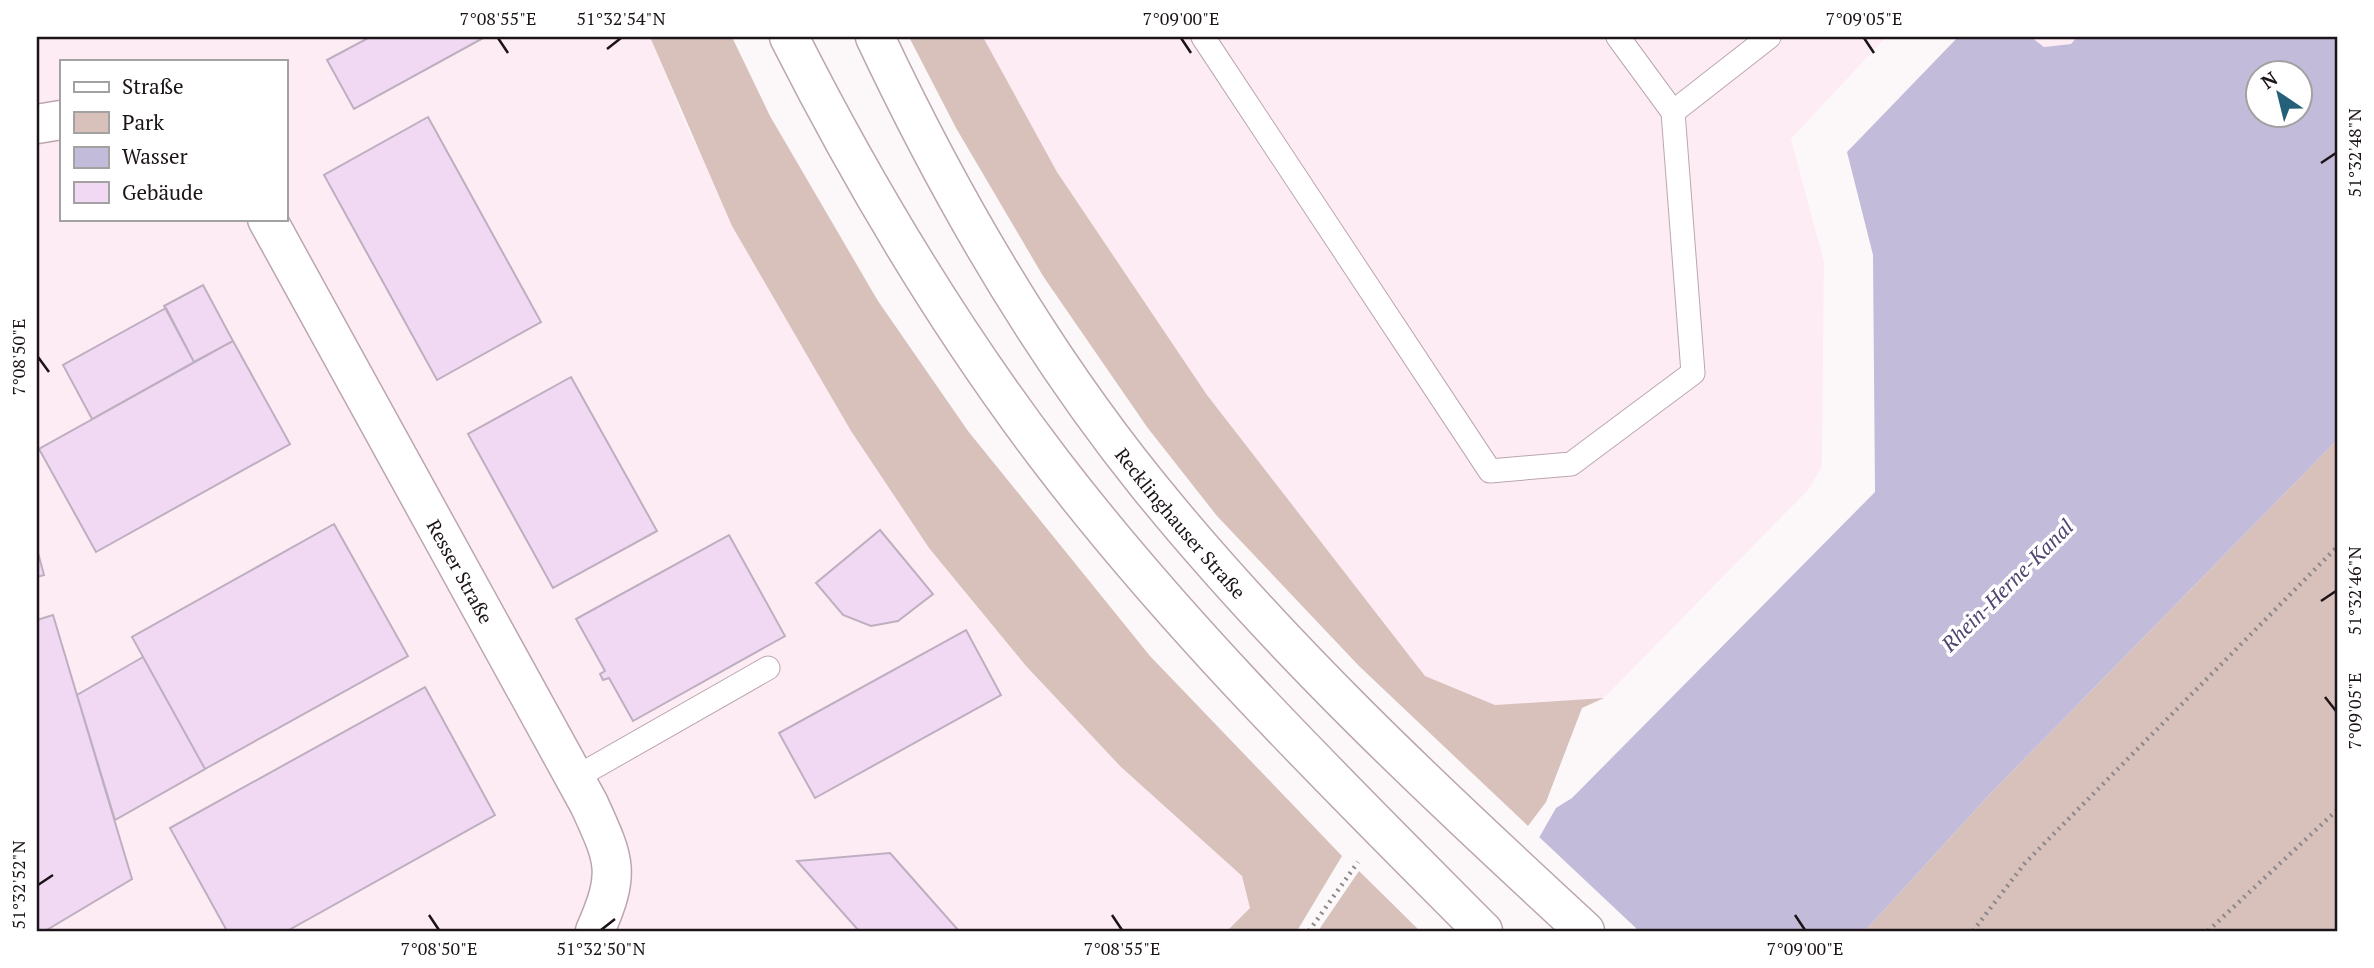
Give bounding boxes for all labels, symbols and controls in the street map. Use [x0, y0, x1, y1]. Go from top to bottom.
text: 7°08'55"E [460, 6, 536, 30]
text: 51°32'54"N [576, 6, 666, 30]
text: 7°09'00"E [1143, 6, 1219, 30]
text: 7°09'05"E [1826, 6, 1902, 30]
legend [60, 60, 287, 220]
north arrow [2244, 60, 2314, 130]
text: N [2256, 65, 2283, 94]
text: Straße [122, 72, 184, 100]
text: Park [122, 108, 164, 136]
text: 51°32'48"N [2342, 108, 2366, 198]
text: Wasser [122, 142, 188, 170]
text: Gebäude [122, 178, 203, 206]
text: 7°08'50"E [6, 319, 30, 395]
street label: Recklinghauser Straße [1110, 442, 1252, 603]
water label: Rhein-Herne-Kanal [1934, 513, 2079, 658]
street label: Resser Straße [422, 515, 500, 628]
text: 51°32'46"N [2342, 546, 2366, 636]
text: 7°09'05"E [2342, 673, 2366, 749]
text: 51°32'52"N [6, 840, 30, 930]
text: 7°08'50"E [401, 936, 477, 960]
text: 51°32'50"N [556, 936, 646, 960]
text: 7°08'55"E [1084, 936, 1160, 960]
text: 7°09'00"E [1767, 936, 1843, 960]

